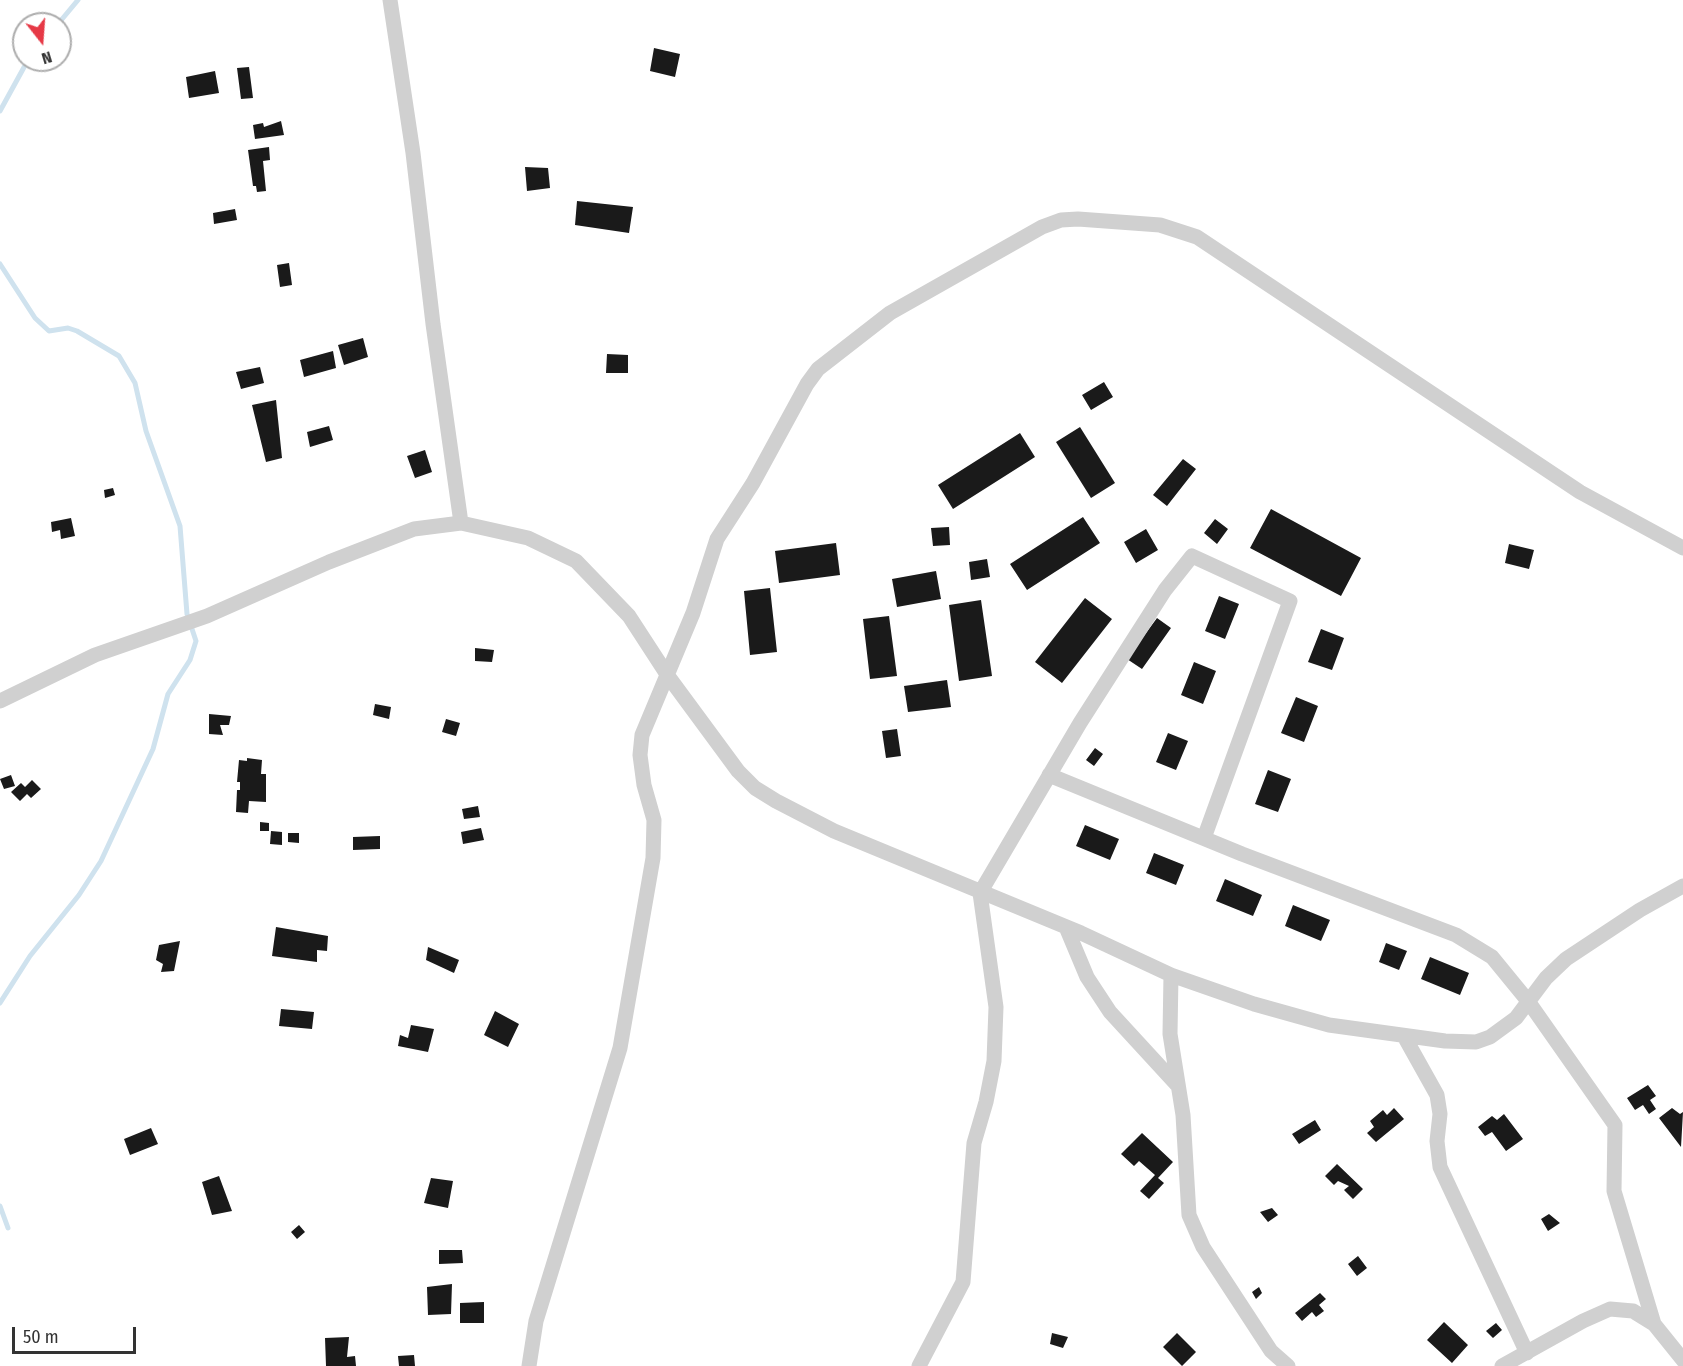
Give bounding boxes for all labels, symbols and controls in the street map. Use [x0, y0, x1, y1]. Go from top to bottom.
north arrow [12, 12, 72, 72]
text: N [39, 47, 54, 68]
scale bar [15, 1315, 140, 1353]
text: 50 m [23, 1326, 59, 1348]

